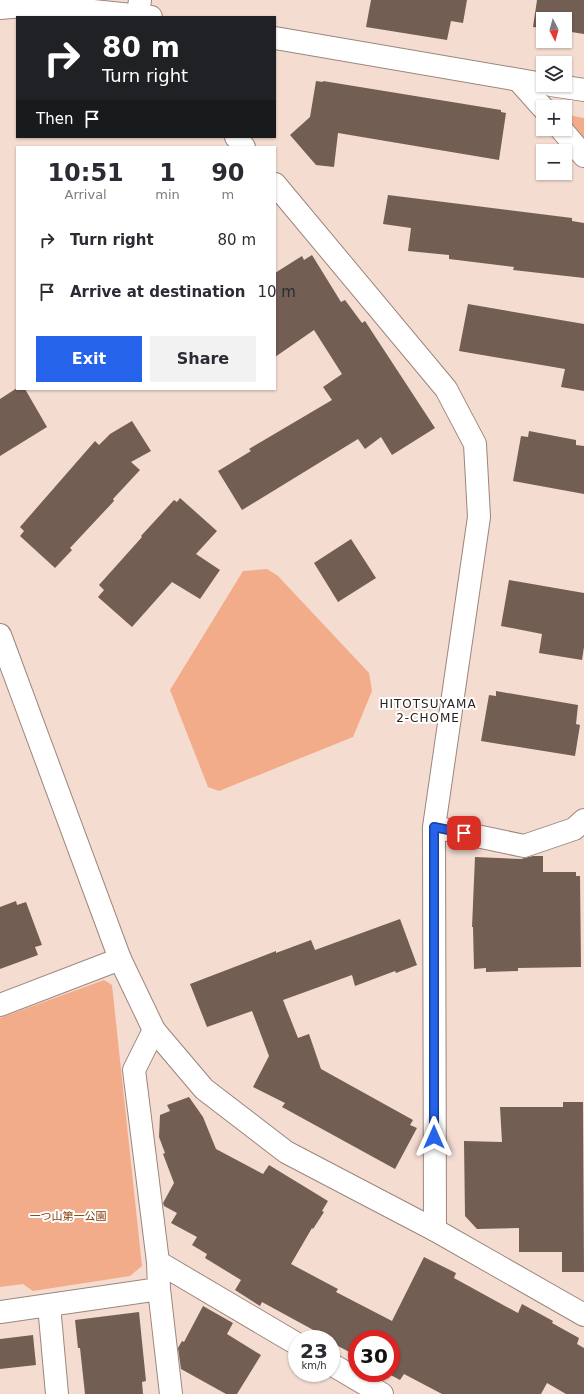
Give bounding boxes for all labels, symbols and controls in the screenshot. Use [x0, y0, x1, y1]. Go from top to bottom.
north arrow [536, 12, 572, 48]
map controls [536, 12, 572, 180]
text: 80 m [102, 31, 180, 64]
icon: right [36, 32, 88, 84]
button: layers [536, 56, 572, 92]
text: Turn right [102, 65, 188, 86]
button: + [536, 100, 572, 136]
icon: arrive [81, 108, 103, 130]
text: Then [36, 110, 73, 128]
button: − [536, 144, 572, 180]
text: 10:51 [47, 159, 124, 187]
text: 1 [159, 159, 176, 187]
text: 90 [211, 159, 245, 187]
text: Arrival [64, 187, 107, 202]
text: min [155, 187, 180, 202]
text: m [222, 187, 234, 202]
icon: right [36, 229, 58, 251]
text: Turn right [70, 231, 154, 249]
text: 80 m [218, 231, 256, 249]
icon: arrive [36, 281, 58, 303]
text: Arrive at destination [70, 283, 245, 301]
text: 10 m [257, 283, 296, 301]
button: Exit [36, 336, 142, 382]
button: Share [150, 336, 256, 382]
district label: HITOTSUYAMA 2-CHOME [379, 697, 477, 725]
pin [447, 816, 481, 850]
icon: arrive [453, 822, 475, 844]
position arrow [413, 1116, 455, 1158]
park label: 一つ山第一公園 [30, 1210, 107, 1223]
speed limit sign: 30 [348, 1330, 400, 1382]
text: 23 [300, 1339, 328, 1363]
text: km/h [301, 1360, 327, 1371]

